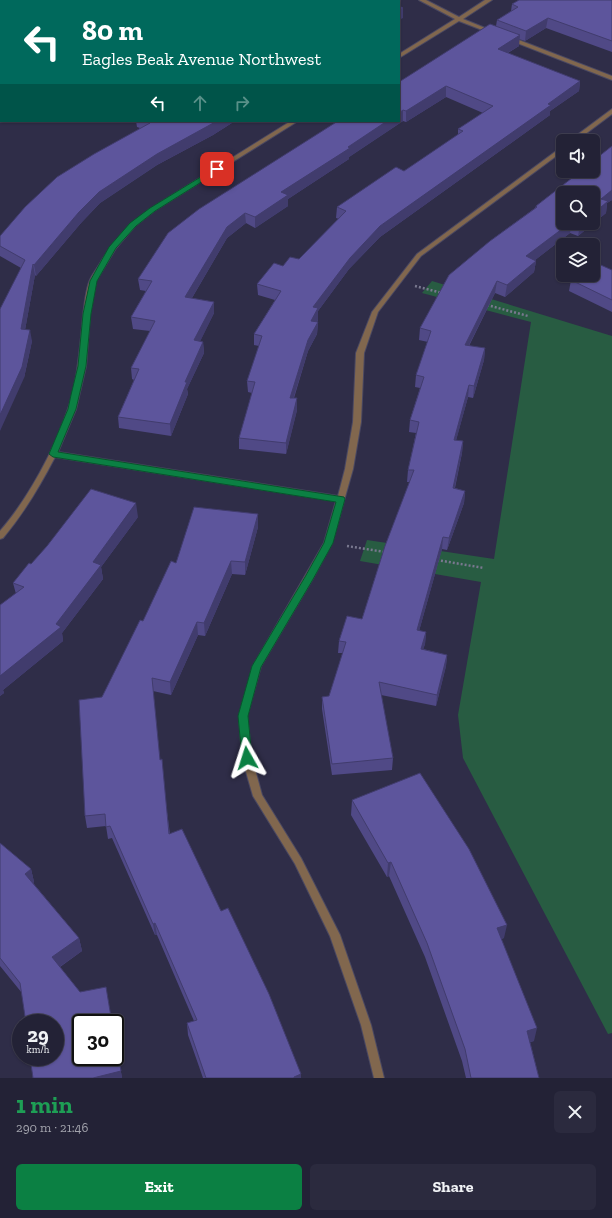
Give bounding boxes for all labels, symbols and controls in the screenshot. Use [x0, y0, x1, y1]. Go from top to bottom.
text: 80 m [82, 14, 143, 47]
icon: left [16, 16, 68, 68]
text: Eagles Beak Avenue Northwest [82, 48, 321, 70]
icon: left [147, 92, 169, 114]
icon: ahead [189, 92, 211, 114]
icon: right [231, 92, 253, 114]
map controls [556, 134, 600, 282]
button: sound [556, 134, 600, 178]
pin [200, 152, 234, 186]
icon: arrive [206, 158, 228, 180]
button: search [556, 186, 600, 230]
button: layers [556, 238, 600, 282]
position arrow [226, 737, 268, 779]
speed limit sign: 30 [72, 1014, 124, 1066]
text: 29 [27, 1023, 49, 1047]
text: km/h [27, 1044, 49, 1056]
text: 1 min [16, 1090, 73, 1119]
button: close [554, 1091, 596, 1133]
text: 290 m · 21:46 [16, 1120, 89, 1135]
button: Exit [16, 1164, 302, 1210]
button: Share [310, 1164, 596, 1210]

